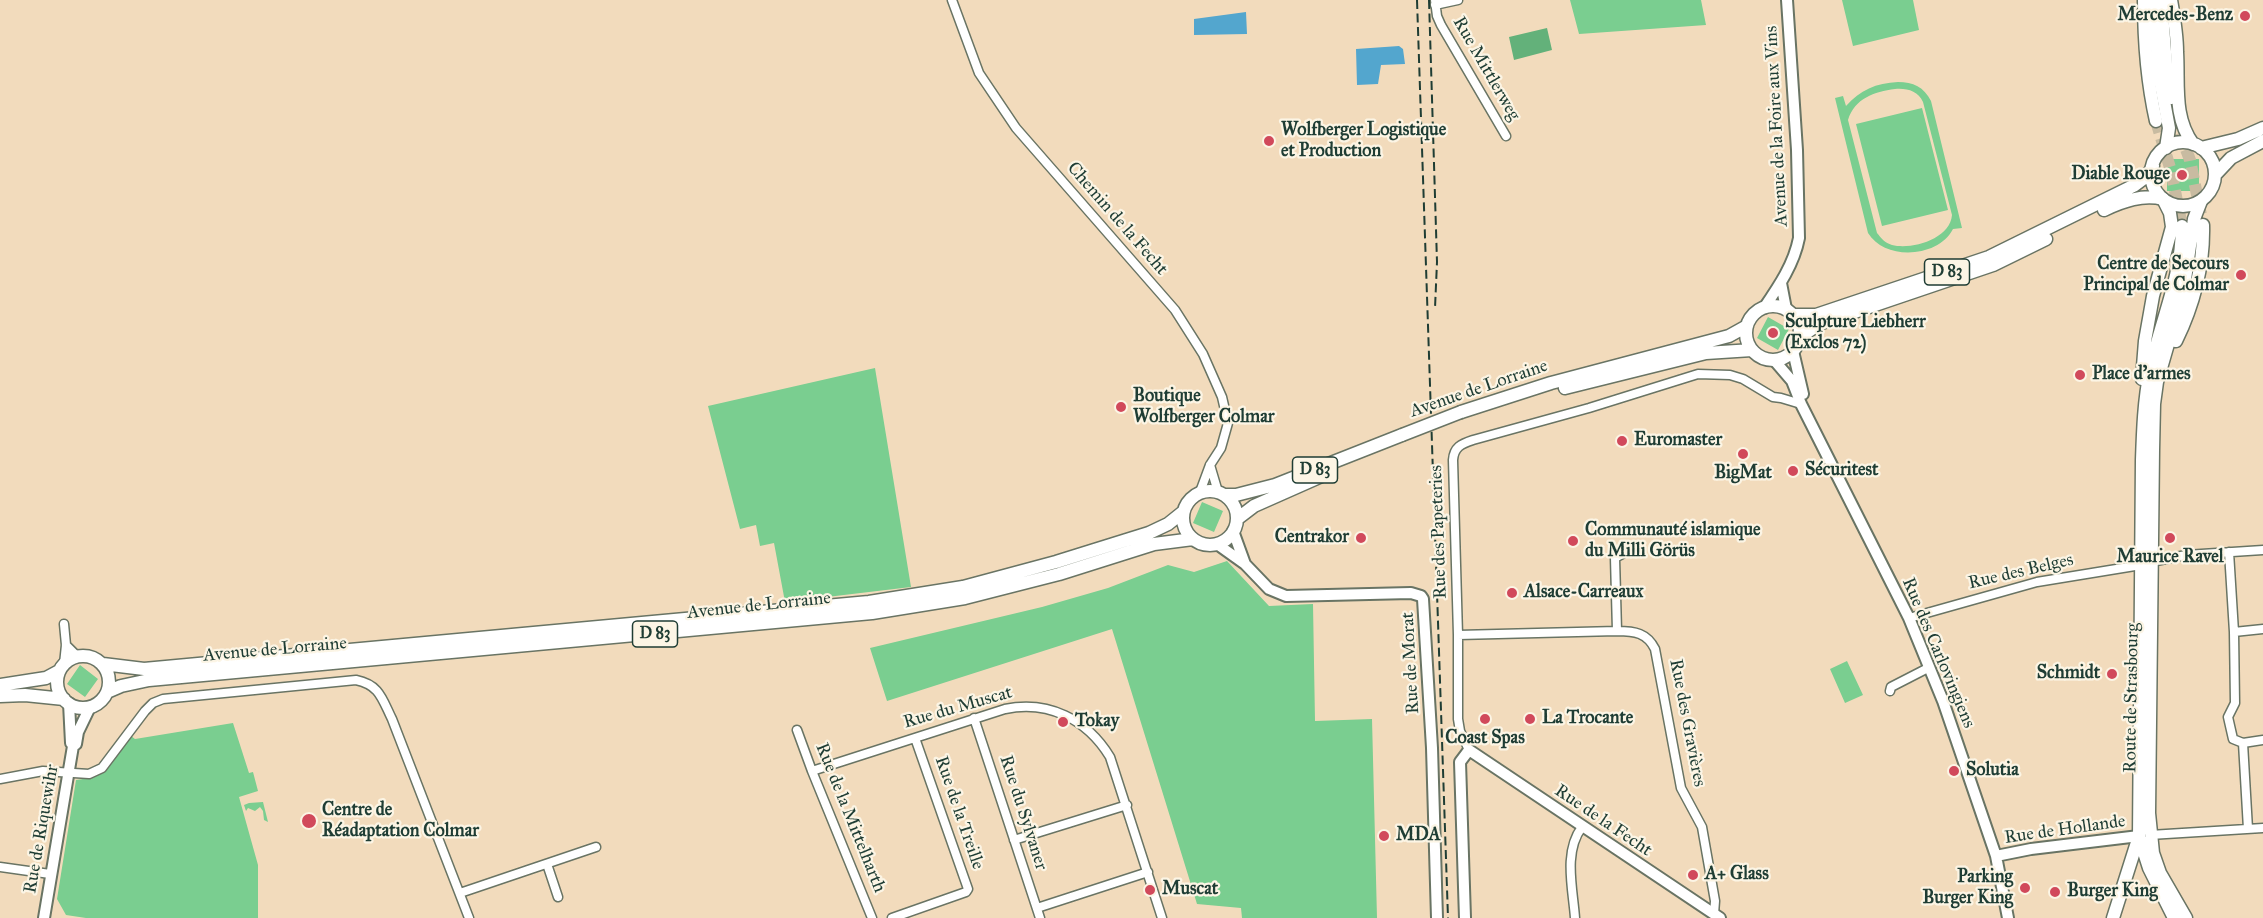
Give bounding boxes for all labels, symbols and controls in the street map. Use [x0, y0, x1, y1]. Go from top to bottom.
place label: Mercedes-Benz [2117, 5, 2233, 27]
marker: Mercedes-Benz [2238, 9, 2252, 23]
street label: Rue Mittlerweg [1448, 13, 1524, 125]
street label: Avenue de la Foire aux Vins [1761, 25, 1793, 227]
place label: Wolfberger Logistique et Production [1281, 120, 1446, 162]
marker: Wolfberger Logistique et Production [1262, 134, 1276, 148]
street label: Chemin de la Fecht [1062, 158, 1172, 280]
place label: Diable Rouge [2071, 164, 2170, 186]
marker: Diable Rouge [2175, 168, 2189, 182]
place label: Centre de Secours Principal de Colmar [2083, 254, 2229, 296]
road number: D 83 [1924, 259, 1970, 285]
marker: Centre de Secours Principal de Colmar [2234, 268, 2248, 282]
place label: Sculpture Liebherr (Exclos 72) [1785, 312, 1926, 354]
marker: Sculpture Liebherr (Exclos 72) [1766, 326, 1780, 340]
street label: Avenue de Lorraine [1407, 355, 1551, 423]
place label: Place d'armes [2092, 364, 2191, 386]
marker: Place d'armes [2073, 368, 2087, 382]
place label: Boutique Wolfberger Colmar [1133, 386, 1275, 428]
marker: Boutique Wolfberger Colmar [1114, 400, 1128, 414]
place label: Euromaster [1634, 430, 1722, 452]
marker: Euromaster [1615, 434, 1629, 448]
marker: BigMat [1736, 447, 1750, 461]
road number: D 83 [1292, 457, 1338, 483]
place label: Sécuritest [1805, 460, 1878, 482]
place label: BigMat [1714, 463, 1772, 485]
marker: Sécuritest [1786, 464, 1800, 478]
street label: Rue des Papeteries [1426, 465, 1452, 599]
place label: Communauté islamique du Milli Görüs [1585, 520, 1760, 562]
place label: Centrakor [1275, 527, 1349, 549]
marker: Centrakor [1354, 531, 1368, 545]
marker: Maurice Ravel [2163, 531, 2177, 545]
marker: Communauté islamique du Milli Görüs [1566, 534, 1580, 548]
place label: Maurice Ravel [2116, 547, 2224, 569]
street label: Rue des Belges [1966, 549, 2076, 595]
street label: Rue des Carlovingiens [1897, 575, 1979, 731]
place label: Alsace-Carreaux [1524, 582, 1644, 604]
marker: Alsace-Carreaux [1505, 586, 1519, 600]
street label: Avenue de Lorraine [686, 588, 832, 624]
street label: Rue de Morat [1398, 611, 1424, 715]
road number: D 83 [632, 621, 678, 647]
street label: Route de Strasbourg [2120, 623, 2144, 773]
street label: Avenue de Lorraine [202, 633, 348, 667]
street label: Rue des Gravières [1664, 657, 1710, 789]
place label: Schmidt [2037, 663, 2100, 685]
marker: Schmidt [2105, 667, 2119, 681]
street label: Rue du Muscat [901, 682, 1015, 734]
place label: La Trocante [1542, 708, 1633, 730]
place label: Tokay [1075, 711, 1119, 733]
marker: Coast Spas [1478, 712, 1492, 726]
marker: La Trocante [1523, 712, 1537, 726]
marker: Tokay [1056, 715, 1070, 729]
place label: Coast Spas [1445, 728, 1525, 750]
street label: Rue de la Mittelharth [810, 740, 890, 896]
street label: Rue du Sylvaner [994, 753, 1052, 873]
street label: Rue de la Treille [930, 754, 988, 872]
place label: Solutia [1966, 760, 2019, 782]
street label: Rue de Riquewihr [20, 763, 64, 895]
marker: Solutia [1947, 764, 1961, 778]
street label: Rue de la Fecht [1550, 780, 1656, 862]
place label: Centre de Réadaptation Colmar [322, 800, 479, 842]
street label: Rue de Hollande [2003, 811, 2127, 849]
marker: Centre de Réadaptation Colmar [300, 812, 318, 830]
place label: MDA [1396, 825, 1441, 847]
marker: MDA [1377, 829, 1391, 843]
place label: A+ Glass [1705, 864, 1769, 886]
place label: Parking Burger King [1922, 867, 2013, 910]
marker: A+ Glass [1686, 868, 1700, 882]
place label: Muscat [1162, 879, 1218, 901]
marker: Parking Burger King [2018, 881, 2032, 895]
place label: Burger King [2067, 881, 2158, 903]
marker: Muscat [1143, 883, 1157, 897]
marker: Burger King [2048, 885, 2062, 899]

